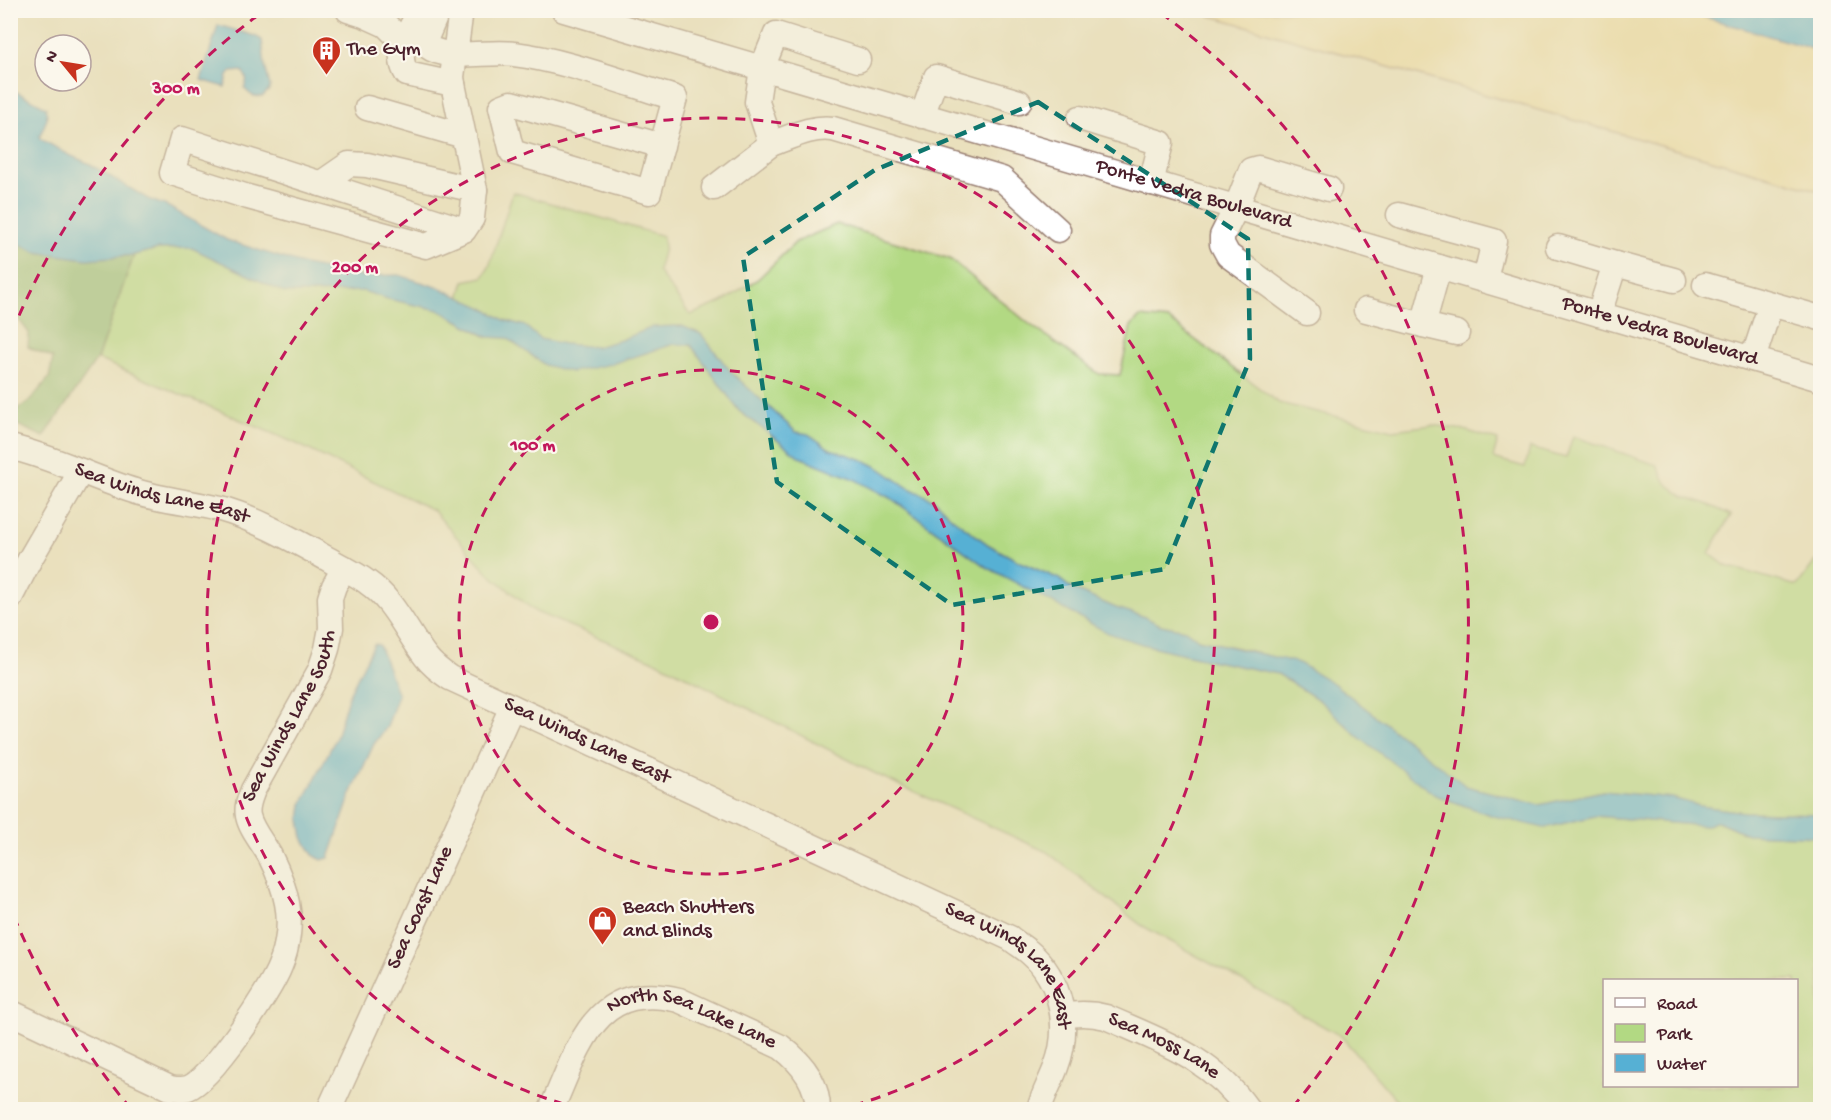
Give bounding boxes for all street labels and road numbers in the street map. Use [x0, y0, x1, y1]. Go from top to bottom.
street label: Ponte Vedra Boulevard [1091, 154, 1296, 236]
street label: Ponte Vedra Boulevard [1558, 291, 1762, 373]
street label: Sea Winds Lane East [70, 457, 255, 531]
street label: Sea Winds Lane South [237, 628, 343, 805]
street label: Sea Winds Lane East [499, 692, 676, 792]
street label: Sea Coast Lane [382, 841, 460, 973]
street label: Sea Winds Lane East [940, 897, 1076, 1031]
street label: North Sea Lake Lane [602, 983, 781, 1056]
street label: Sea Moss Lane [1104, 1007, 1226, 1086]

